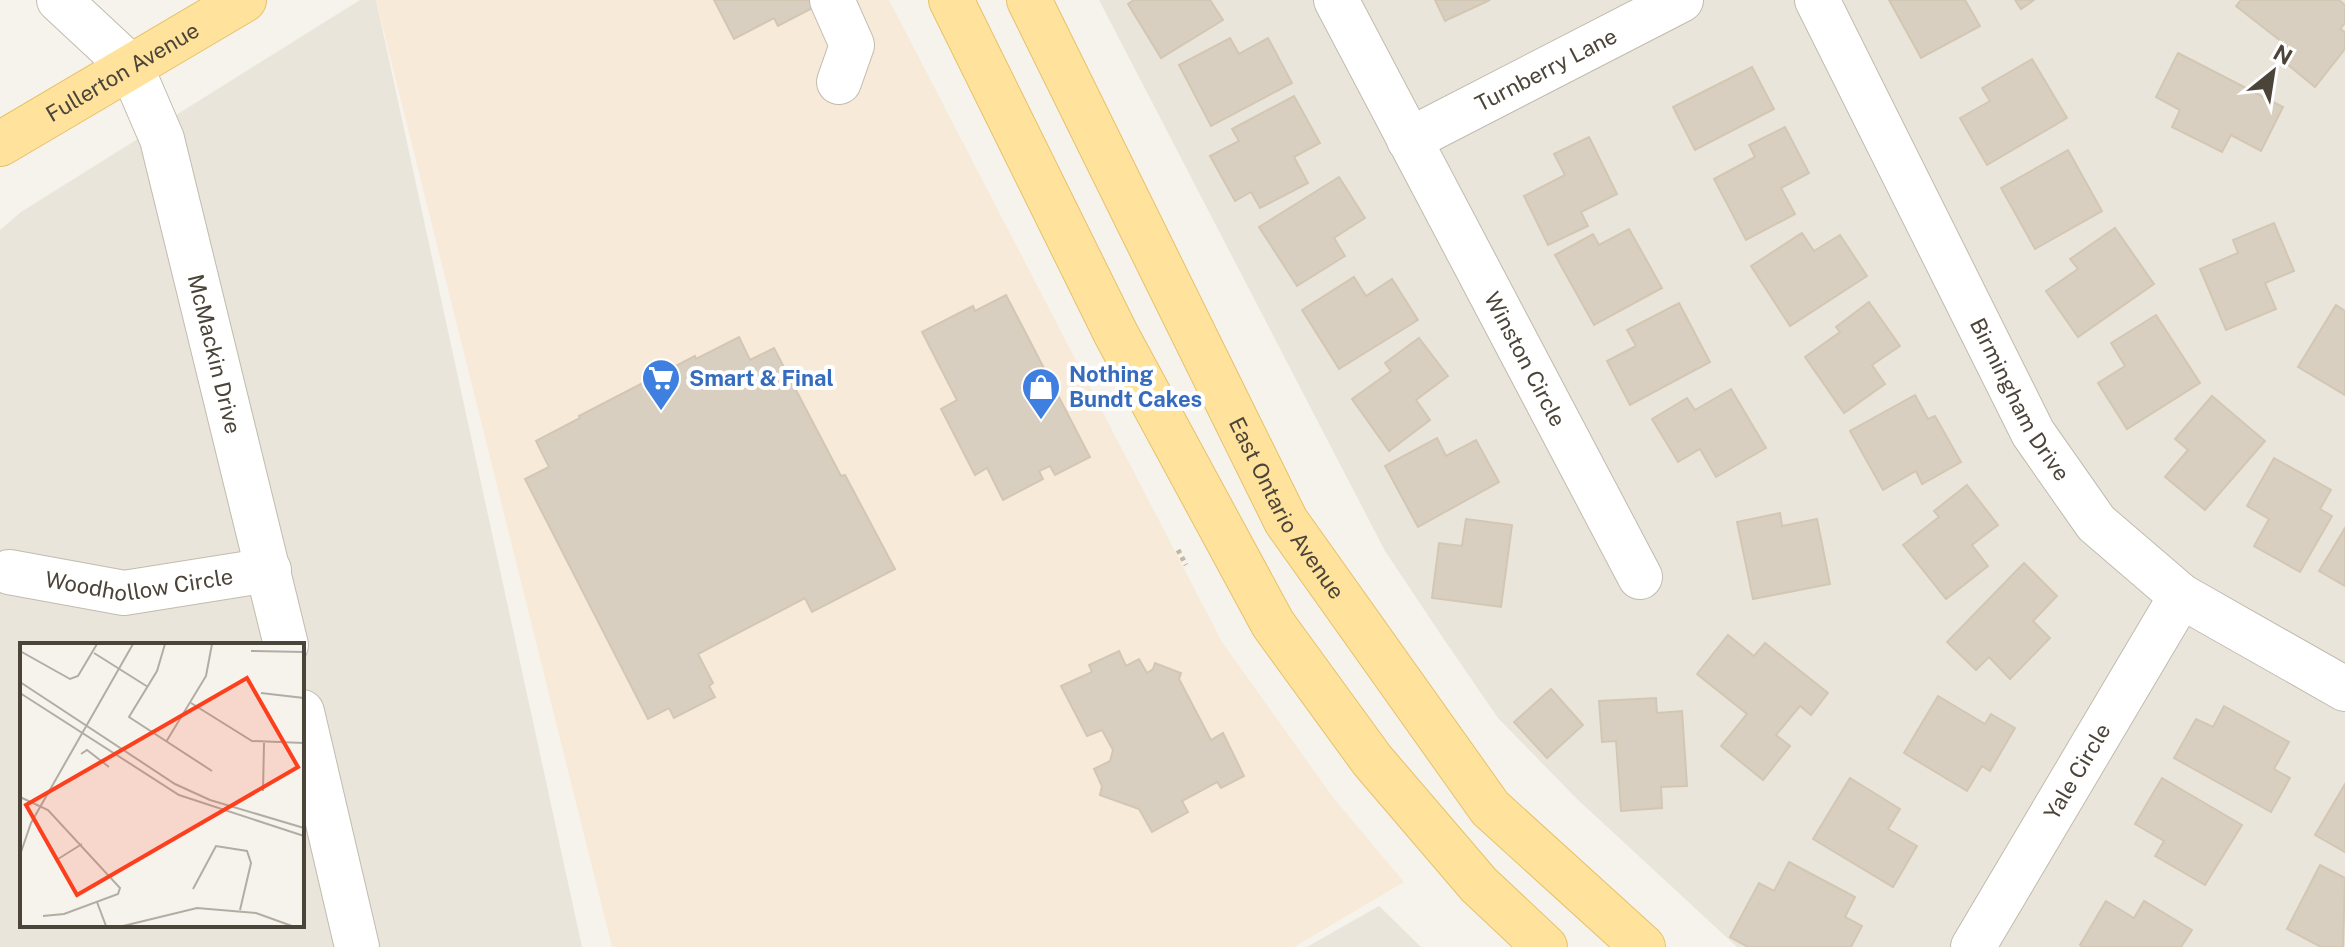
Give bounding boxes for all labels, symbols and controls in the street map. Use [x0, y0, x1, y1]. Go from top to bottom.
street label: Fullerton Avenue [41, 17, 204, 127]
street label: Turnberry Lane [1471, 22, 1621, 117]
north arrow [2233, 32, 2313, 112]
text: N [2269, 39, 2297, 70]
street label: McMackin Drive [183, 272, 247, 436]
street label: Winston Circle [1479, 287, 1571, 431]
street label: Birmingham Drive [1965, 314, 2075, 486]
supermarket icon: Smart & Final [640, 357, 682, 412]
place label: Nothing Bundt Cakes [1069, 361, 1202, 412]
place label: Smart & Final [689, 365, 834, 391]
shop icon: Nothing Bundt Cakes [1020, 366, 1062, 421]
street label: East Ontario Avenue [1224, 413, 1350, 604]
street label: Woodhollow Circle [43, 563, 235, 606]
inset map [20, 643, 304, 927]
street label: Yale Circle [2038, 719, 2116, 824]

